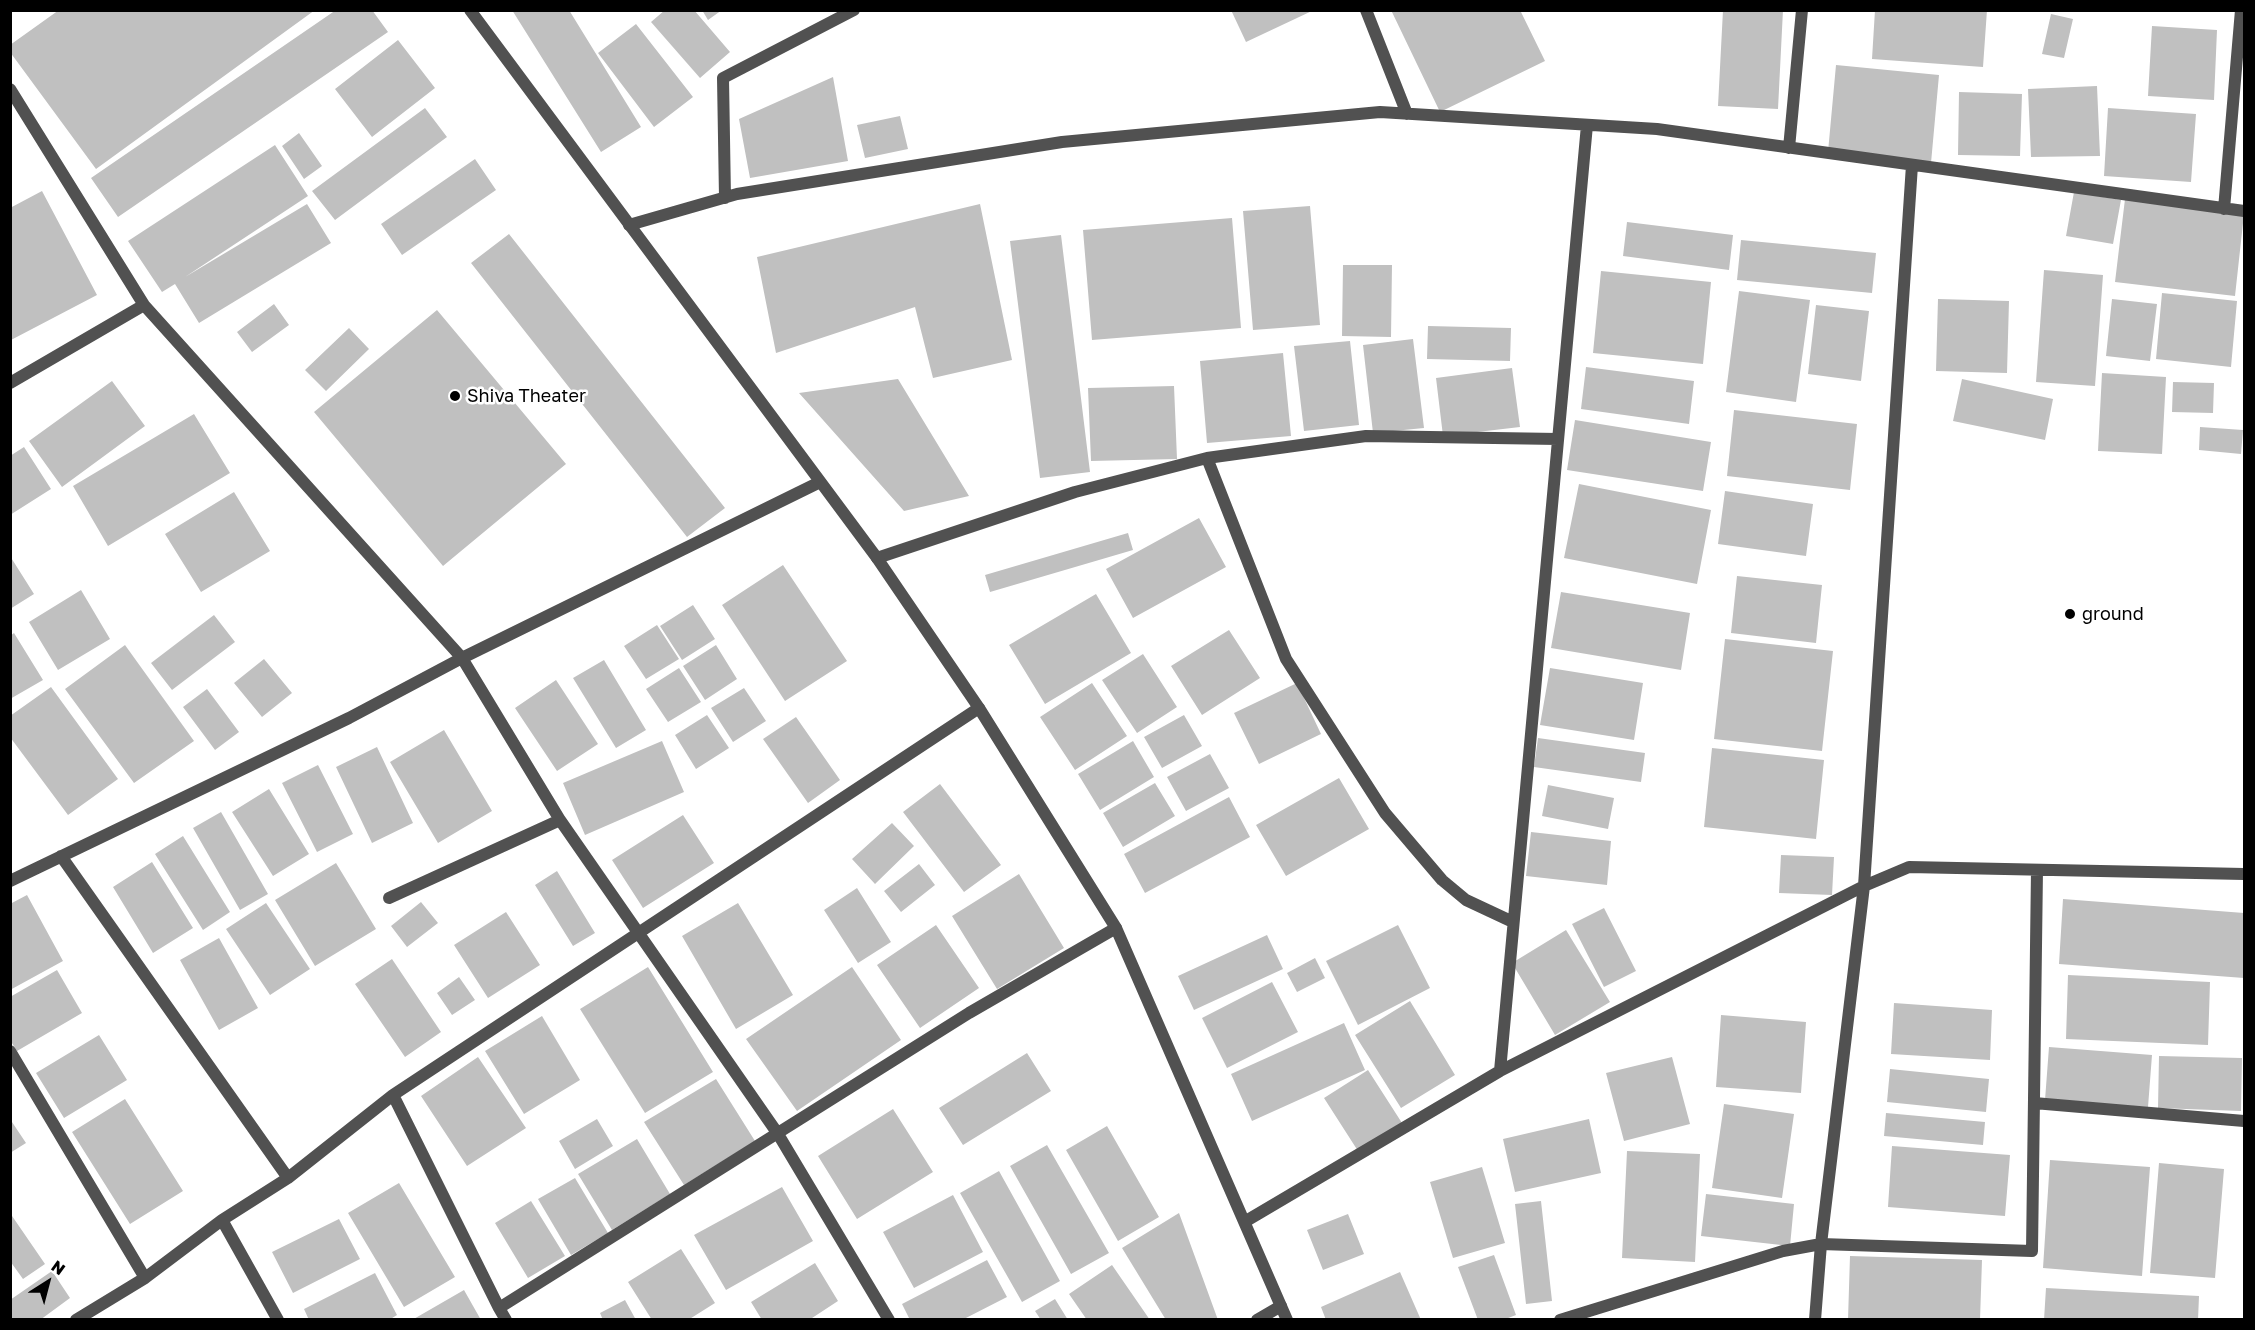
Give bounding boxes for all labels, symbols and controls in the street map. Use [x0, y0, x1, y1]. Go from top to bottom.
place label: Shiva Theater [467, 385, 586, 407]
marker: Shiva Theater [448, 389, 462, 403]
place label: ground [2082, 603, 2144, 625]
marker: ground [2063, 607, 2077, 621]
north arrow [18, 1252, 78, 1312]
text: N [48, 1256, 69, 1279]

